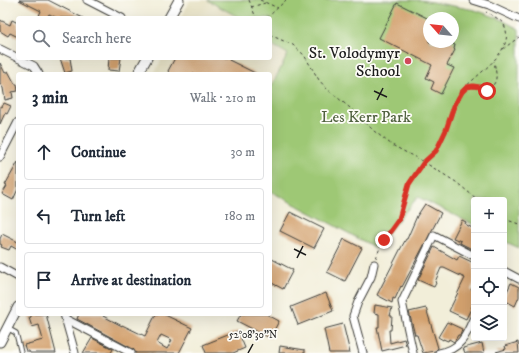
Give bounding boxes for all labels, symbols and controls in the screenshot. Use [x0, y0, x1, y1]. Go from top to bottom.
north arrow [423, 12, 459, 48]
search box [16, 16, 272, 60]
icon: search [30, 27, 52, 49]
text: Search here [62, 29, 131, 48]
place label: St. Volodymyr School [309, 43, 400, 81]
marker: St. Volodymyr School [403, 56, 413, 66]
route start [478, 82, 496, 100]
text: 3 min [32, 87, 68, 109]
text: Walk · 210 m [190, 90, 256, 106]
park label: Les Kerr Park [321, 107, 411, 127]
icon: ahead [33, 141, 55, 163]
text: Continue [71, 143, 126, 162]
text: 30 m [231, 144, 255, 160]
map controls [471, 197, 507, 341]
button: + [471, 197, 507, 233]
icon: left [33, 205, 55, 227]
text: Turn left [71, 207, 125, 226]
text: 180 m [224, 208, 255, 224]
route end [375, 231, 393, 249]
button: − [471, 233, 507, 269]
icon: arrive [33, 269, 55, 291]
button: locate [471, 269, 507, 305]
text: Arrive at destination [71, 271, 191, 290]
button: layers [471, 305, 507, 341]
text: 52°08'30"N [229, 329, 277, 341]

